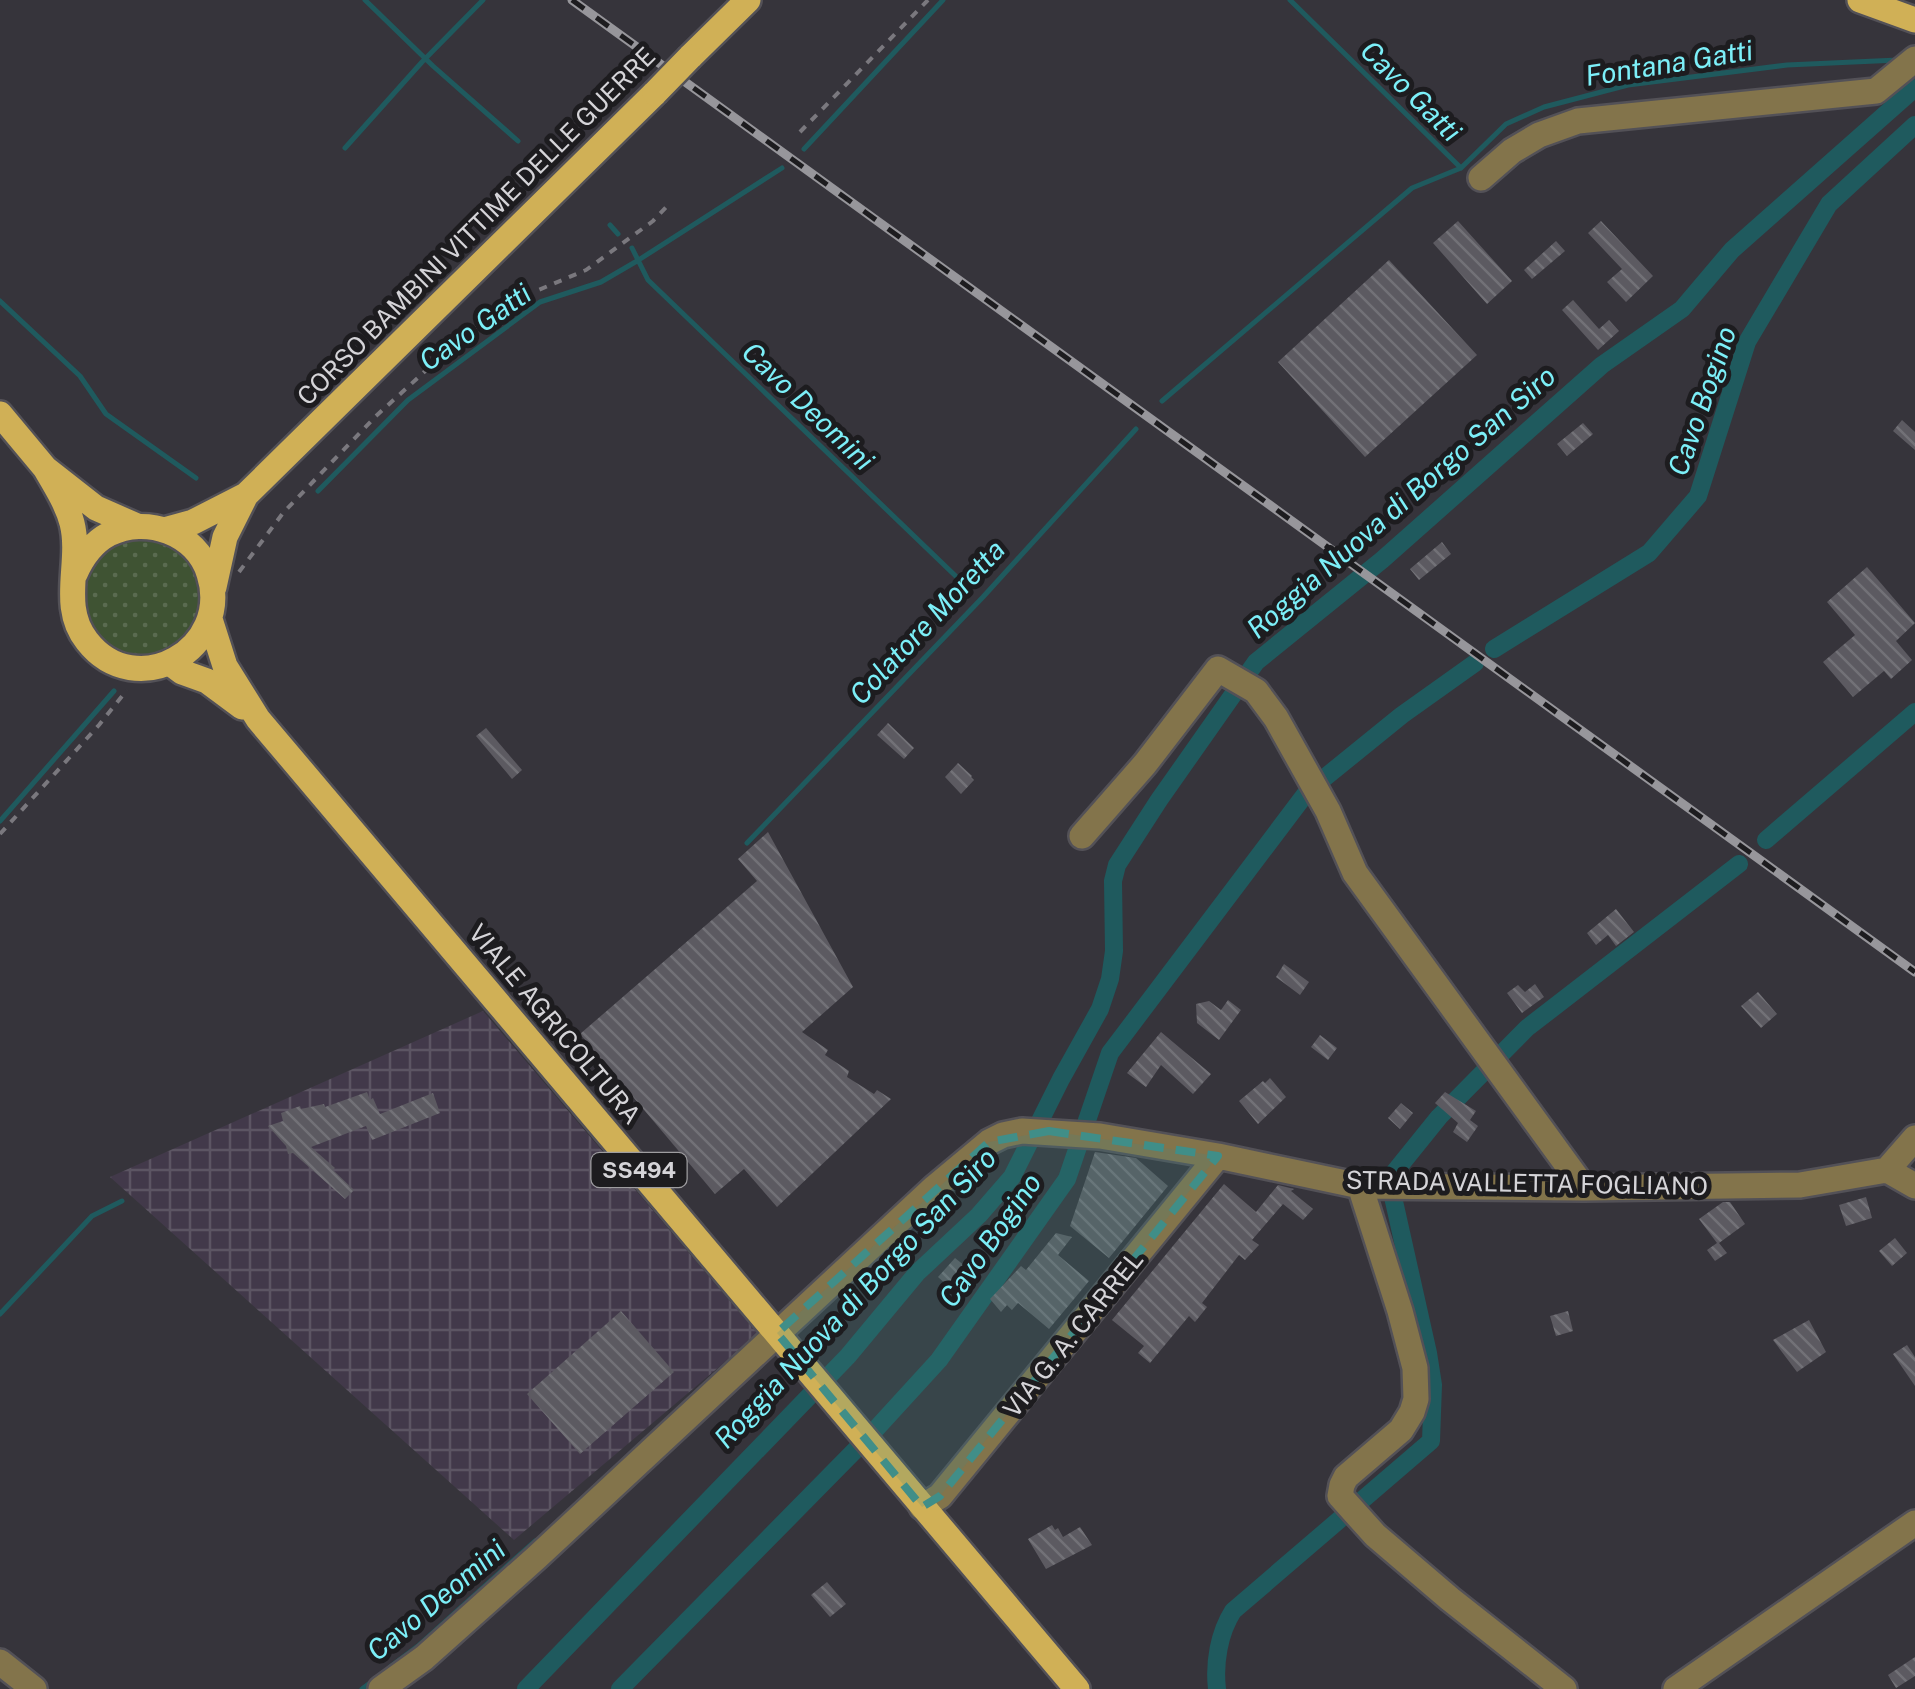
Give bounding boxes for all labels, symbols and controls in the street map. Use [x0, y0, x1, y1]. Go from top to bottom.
water label: Cavo Gatti [1354, 33, 1469, 148]
water label: Fontana Gatti [1583, 33, 1755, 92]
street label: CORSO BAMBINI VITTIME DELLE GUERRE [291, 41, 661, 411]
water label: Cavo Gatti [413, 276, 537, 377]
water label: Cavo Bogino [1661, 322, 1742, 480]
water label: Cavo Deomini [736, 335, 881, 477]
water label: Roggia Nuova di Borgo San Siro [1240, 359, 1562, 645]
water label: Colatore Moretta [842, 533, 1011, 711]
street label: VIALE AGRICOLTURA [463, 918, 647, 1130]
water label: Roggia Nuova di Borgo San Siro [707, 1141, 1002, 1454]
road number: SS494 [592, 1153, 686, 1187]
street label: STRADA VALLETTA FOGLIANO [1346, 1165, 1708, 1201]
water label: Cavo Bogino [931, 1167, 1048, 1313]
street label: VIA G. A. CARREL [997, 1245, 1149, 1423]
water label: Cavo Deomini [360, 1532, 511, 1667]

